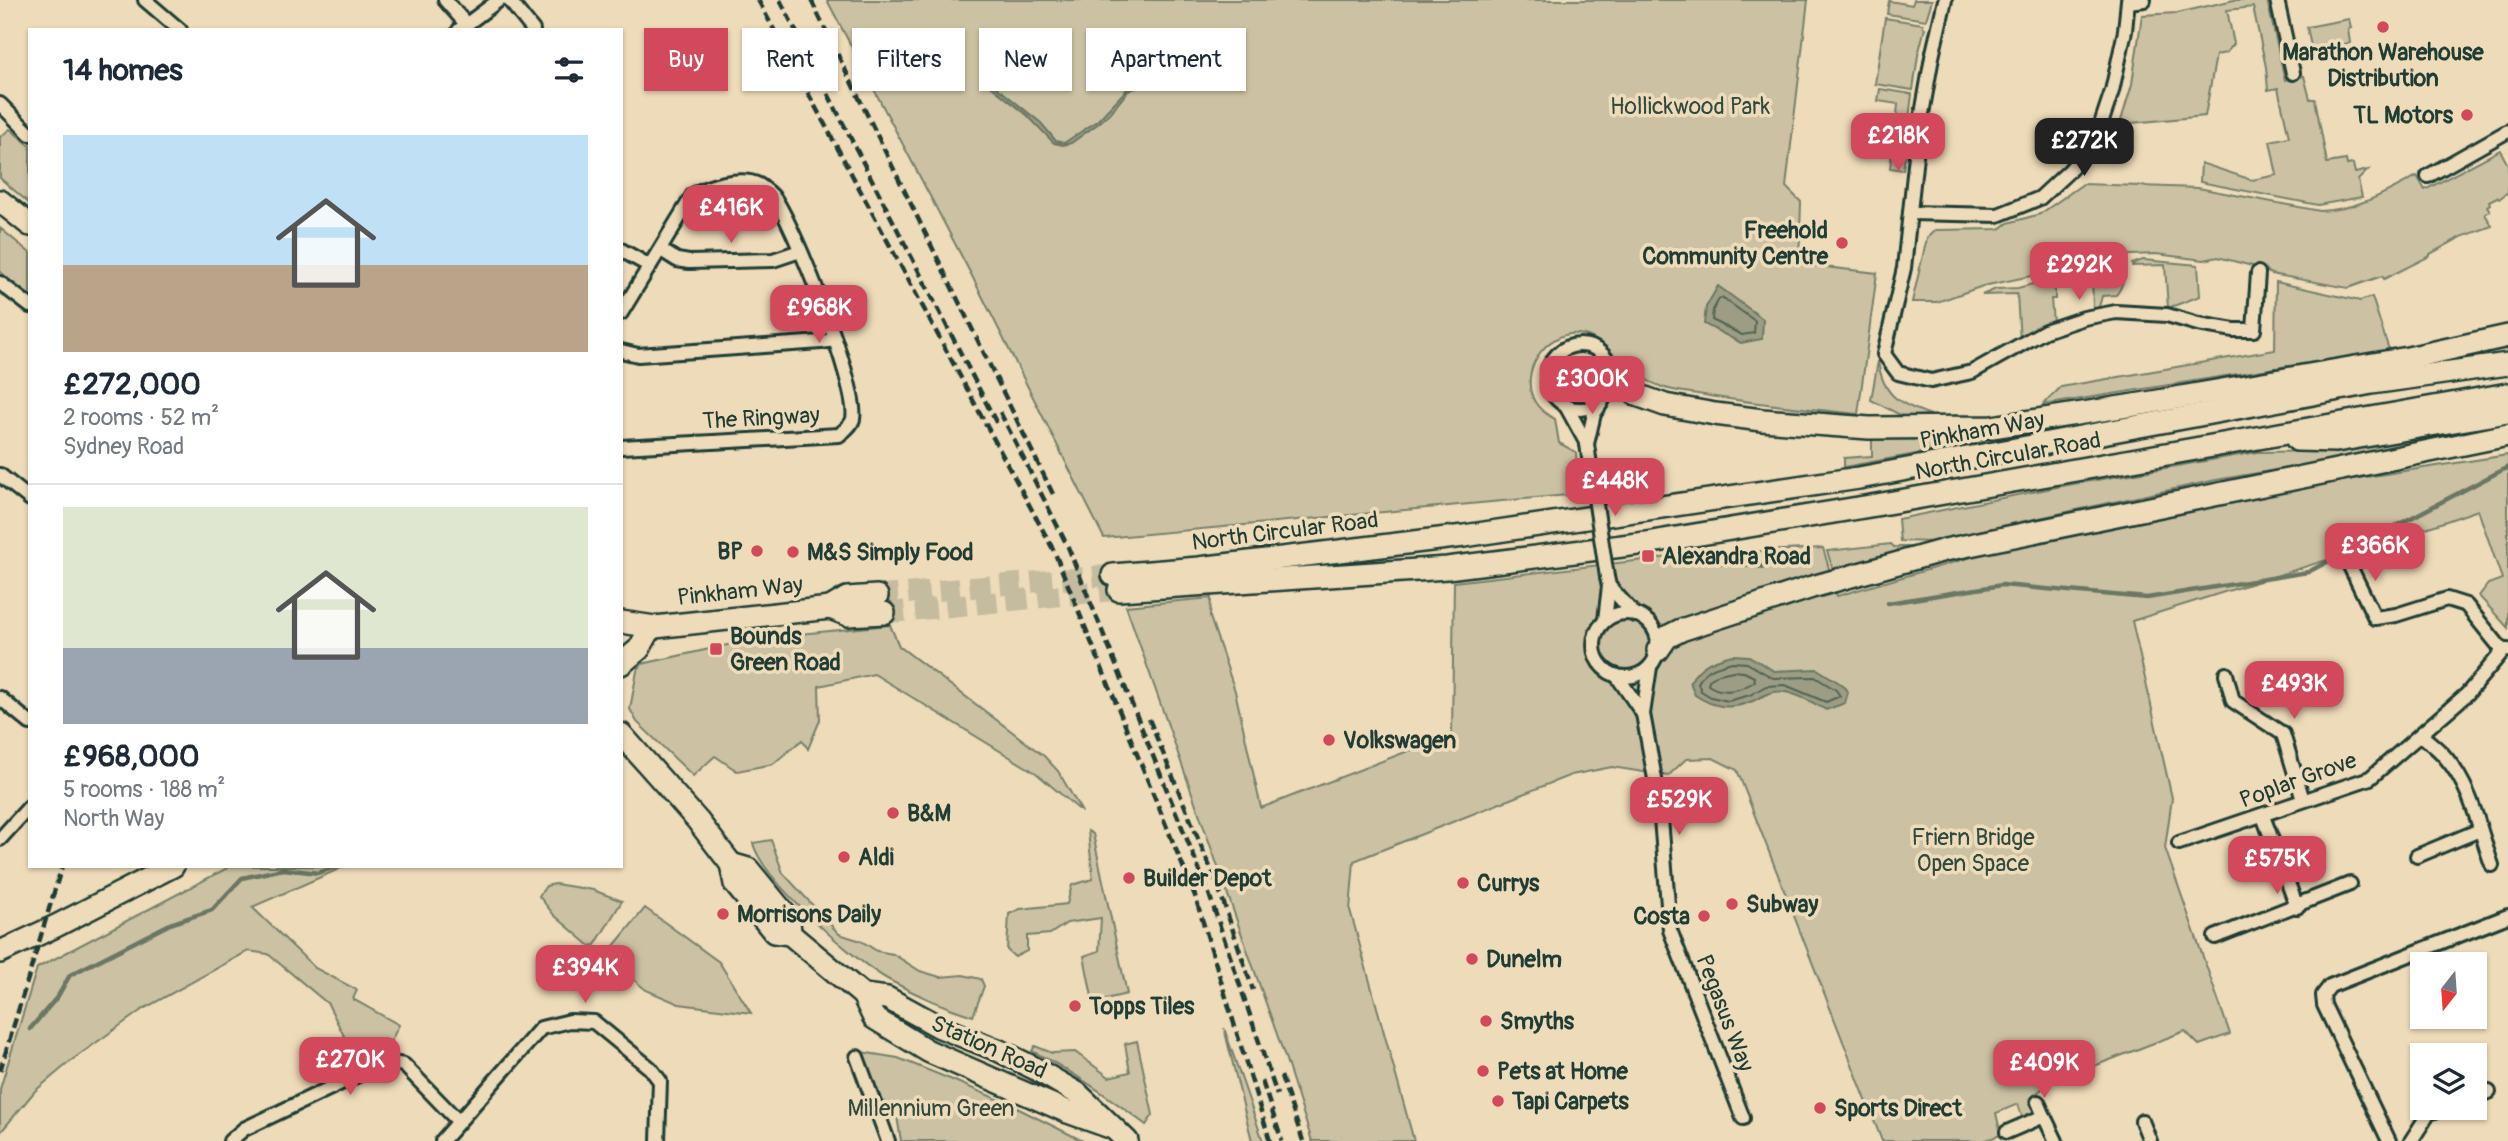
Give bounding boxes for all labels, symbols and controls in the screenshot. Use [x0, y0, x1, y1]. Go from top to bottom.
marker: Marathon Warehouse Distribution [2375, 19, 2391, 35]
chip: Buy [644, 28, 728, 91]
chip: Rent [742, 28, 838, 91]
chip: Filters [852, 28, 965, 91]
chip: New [979, 28, 1072, 91]
chip: Apartment [1086, 28, 1246, 91]
place label: Marathon Warehouse Distribution [2282, 38, 2484, 93]
icon: filters [550, 51, 588, 89]
text: 14 homes [63, 52, 183, 89]
park label: Hollickwood Park [1610, 92, 1770, 121]
place label: TL Motors [2352, 101, 2454, 130]
marker: TL Motors [2459, 107, 2475, 123]
pin: £218K [1849, 114, 1947, 173]
pin: £272K [2035, 118, 2133, 178]
text: £218K [1867, 121, 1929, 150]
text: £272K [2051, 126, 2117, 155]
icon: home [263, 180, 389, 306]
pin: £416K [682, 186, 780, 245]
text: £416K [699, 193, 763, 222]
place label: Freehold Community Centre [1642, 216, 1829, 271]
marker: Freehold Community Centre [1834, 235, 1850, 251]
pin: £292K [2030, 243, 2128, 302]
text: £292K [2046, 250, 2112, 279]
pin: £968K [770, 286, 868, 345]
text: £968K [786, 293, 852, 322]
pin: £300K [1543, 356, 1641, 416]
text: £300K [1556, 364, 1628, 393]
text: £272,000 [63, 366, 201, 403]
street label: The Ringway [701, 400, 821, 436]
text: 2 rooms · 52 m² [63, 403, 219, 432]
street label: Pinkham Way [1917, 405, 2047, 455]
street label: North Circular Road [1913, 425, 2103, 487]
text: Sydney Road [63, 432, 184, 461]
pin: £448K [1566, 458, 1664, 518]
text: £448K [1582, 466, 1648, 495]
street label: North Circular Road [1190, 505, 1380, 557]
pin: £366K [2326, 524, 2424, 583]
text: £366K [2341, 531, 2409, 560]
place label: BP [717, 537, 743, 566]
place label: M&S Simply Food [807, 538, 974, 567]
place label: Alexandra Road [1662, 542, 1811, 571]
marker: BP [749, 543, 765, 559]
marker: M&S Simply Food [785, 544, 801, 560]
marker: Alexandra Road [1640, 548, 1656, 564]
icon: home [263, 552, 389, 678]
street label: Pinkham Way [676, 570, 804, 612]
place label: Bounds Green Road [730, 622, 841, 677]
marker: Bounds Green Road [708, 641, 724, 657]
pin: £493K [2245, 662, 2343, 721]
text: £493K [2261, 669, 2327, 698]
place label: Volkswagen [1343, 726, 1456, 755]
marker: Volkswagen [1321, 732, 1337, 748]
text: £968,000 [63, 738, 199, 775]
street label: Poplar Grove [2235, 745, 2361, 815]
text: 5 rooms · 188 m² [63, 775, 225, 804]
pin: £529K [1630, 778, 1728, 837]
text: £529K [1646, 785, 1712, 814]
place label: B&M [907, 799, 951, 828]
text: North Way [63, 804, 164, 833]
marker: B&M [885, 805, 901, 821]
park label: Friern Bridge Open Space [1911, 823, 2035, 878]
pin: £575K [2228, 836, 2326, 896]
place label: Aldi [858, 843, 894, 872]
text: £575K [2244, 844, 2310, 873]
marker: Aldi [836, 849, 852, 865]
place label: Builder Depot [1143, 864, 1272, 893]
place label: Currys [1477, 869, 1540, 898]
marker: Builder Depot [1121, 870, 1137, 886]
marker: Currys [1455, 875, 1471, 891]
place label: Subway [1746, 890, 1818, 919]
marker: Subway [1724, 896, 1740, 912]
place label: Morrisons Daily [737, 900, 881, 929]
place label: Costa [1633, 902, 1690, 931]
marker: Morrisons Daily [715, 906, 731, 922]
marker: Costa [1696, 908, 1712, 924]
place label: Dunelm [1486, 945, 1562, 974]
pin: £394K [536, 946, 634, 1005]
street label: Pegasus Way [1689, 950, 1761, 1076]
marker: Dunelm [1464, 951, 1480, 967]
north arrow [2410, 952, 2487, 1029]
map controls [2410, 952, 2487, 1120]
text: £394K [552, 953, 618, 982]
place label: Topps Tiles [1088, 992, 1195, 1021]
marker: Topps Tiles [1067, 998, 1083, 1014]
place label: Smyths [1500, 1007, 1575, 1036]
street label: Station Road [927, 1009, 1051, 1085]
marker: Smyths [1478, 1013, 1494, 1029]
pin: £270K [301, 1038, 399, 1097]
pin: £409K [1995, 1040, 2093, 1100]
button: layers [2410, 1043, 2487, 1120]
text: £270K [315, 1045, 385, 1074]
text: £409K [2009, 1048, 2079, 1077]
place label: Pets at Home [1497, 1057, 1628, 1086]
marker: Pets at Home [1475, 1063, 1491, 1079]
place label: Tapi Carpets [1511, 1087, 1630, 1116]
marker: Tapi Carpets [1490, 1093, 1506, 1109]
park label: Millennium Green [847, 1094, 1015, 1123]
place label: Sports Direct [1834, 1094, 1963, 1123]
marker: Sports Direct [1812, 1100, 1828, 1116]

